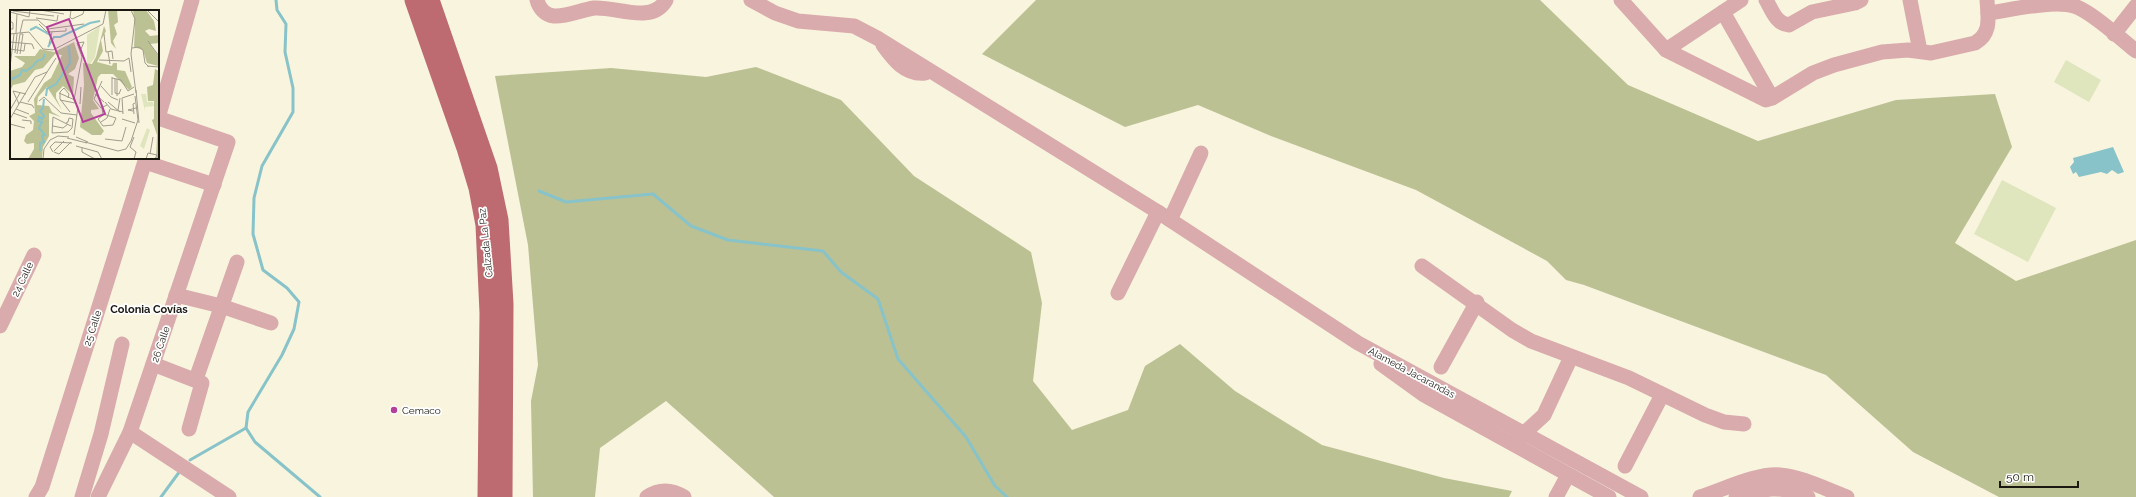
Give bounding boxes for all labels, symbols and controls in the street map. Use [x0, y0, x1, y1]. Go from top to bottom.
inset map [10, 10, 159, 159]
street label: Calzada La Paz [476, 207, 495, 278]
street label: 24 Calle [10, 260, 35, 298]
district label: Colonia Covías [110, 303, 188, 316]
street label: 25 Calle [82, 309, 103, 347]
street label: 26 Calle [149, 325, 172, 364]
street label: Alameda Jacarandas [1367, 345, 1457, 400]
marker: Cemaco [389, 405, 399, 415]
place label: Cemaco [402, 405, 441, 416]
scale bar [2000, 463, 2078, 489]
text: 50 m [2006, 470, 2034, 484]

